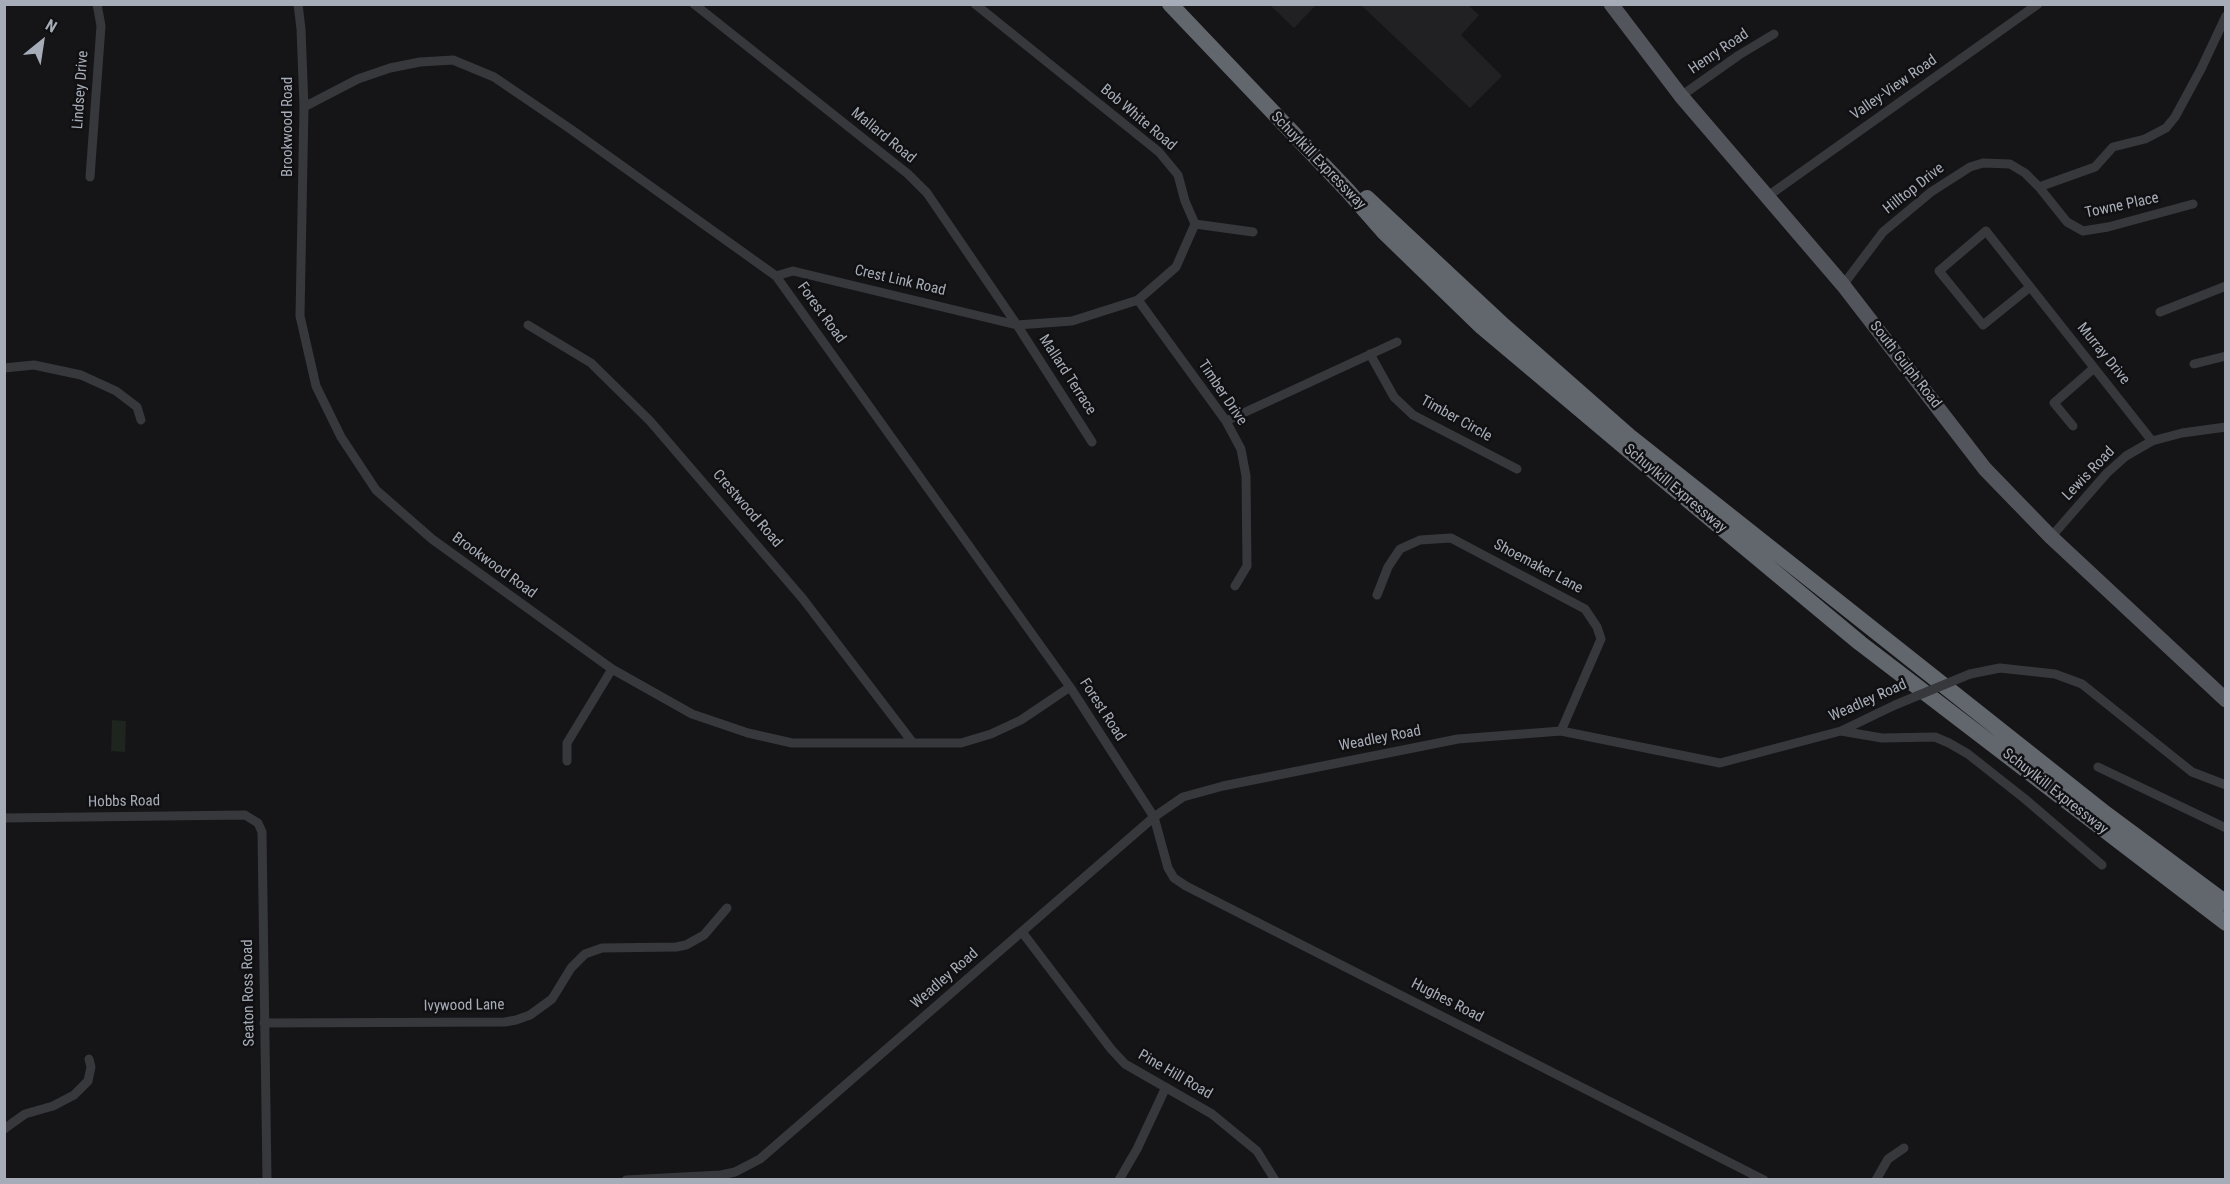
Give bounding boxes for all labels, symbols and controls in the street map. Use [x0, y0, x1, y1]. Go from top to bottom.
north arrow [12, 12, 72, 72]
text: N [42, 15, 60, 37]
street label: Henry Road [1686, 25, 1752, 79]
street label: Lindsey Drive [69, 50, 93, 130]
street label: Valley-View Road [1847, 52, 1941, 124]
street label: Brookwood Road [279, 77, 297, 177]
street label: Bob White Road [1096, 81, 1180, 155]
street label: Mallard Road [847, 104, 919, 168]
street label: Schuylkill Expressway [1267, 108, 1369, 214]
street label: Hilltop Drive [1880, 160, 1948, 218]
street label: Towne Place [2083, 189, 2161, 223]
street label: Crest Link Road [853, 262, 947, 300]
street label: Forest Road [793, 279, 849, 347]
street label: South Gulph Road [1865, 318, 1945, 412]
street label: Murray Drive [2073, 320, 2133, 388]
street label: Mallard Terrace [1034, 332, 1100, 418]
street label: Timber Drive [1194, 357, 1250, 429]
street label: Timber Circle [1417, 392, 1495, 446]
street label: Schuylkill Expressway [1620, 441, 1730, 537]
street label: Lewis Road [2059, 443, 2119, 505]
street label: Crestwood Road [708, 466, 786, 552]
street label: Brookwood Road [448, 529, 540, 603]
street label: Shoemaker Lane [1490, 536, 1586, 598]
street label: Forest Road [1075, 675, 1129, 745]
street label: Weadley Road [1826, 676, 1910, 726]
street label: Weadley Road [1338, 722, 1422, 756]
street label: Schuylkill Expressway [1999, 745, 2111, 839]
street label: Hobbs Road [88, 792, 160, 812]
street label: Seaton Ross Road [239, 939, 259, 1047]
street label: Weadley Road [908, 945, 982, 1013]
street label: Hughes Road [1408, 975, 1486, 1027]
street label: Ivywood Lane [423, 996, 505, 1016]
street label: Pine Hill Road [1135, 1047, 1215, 1103]

